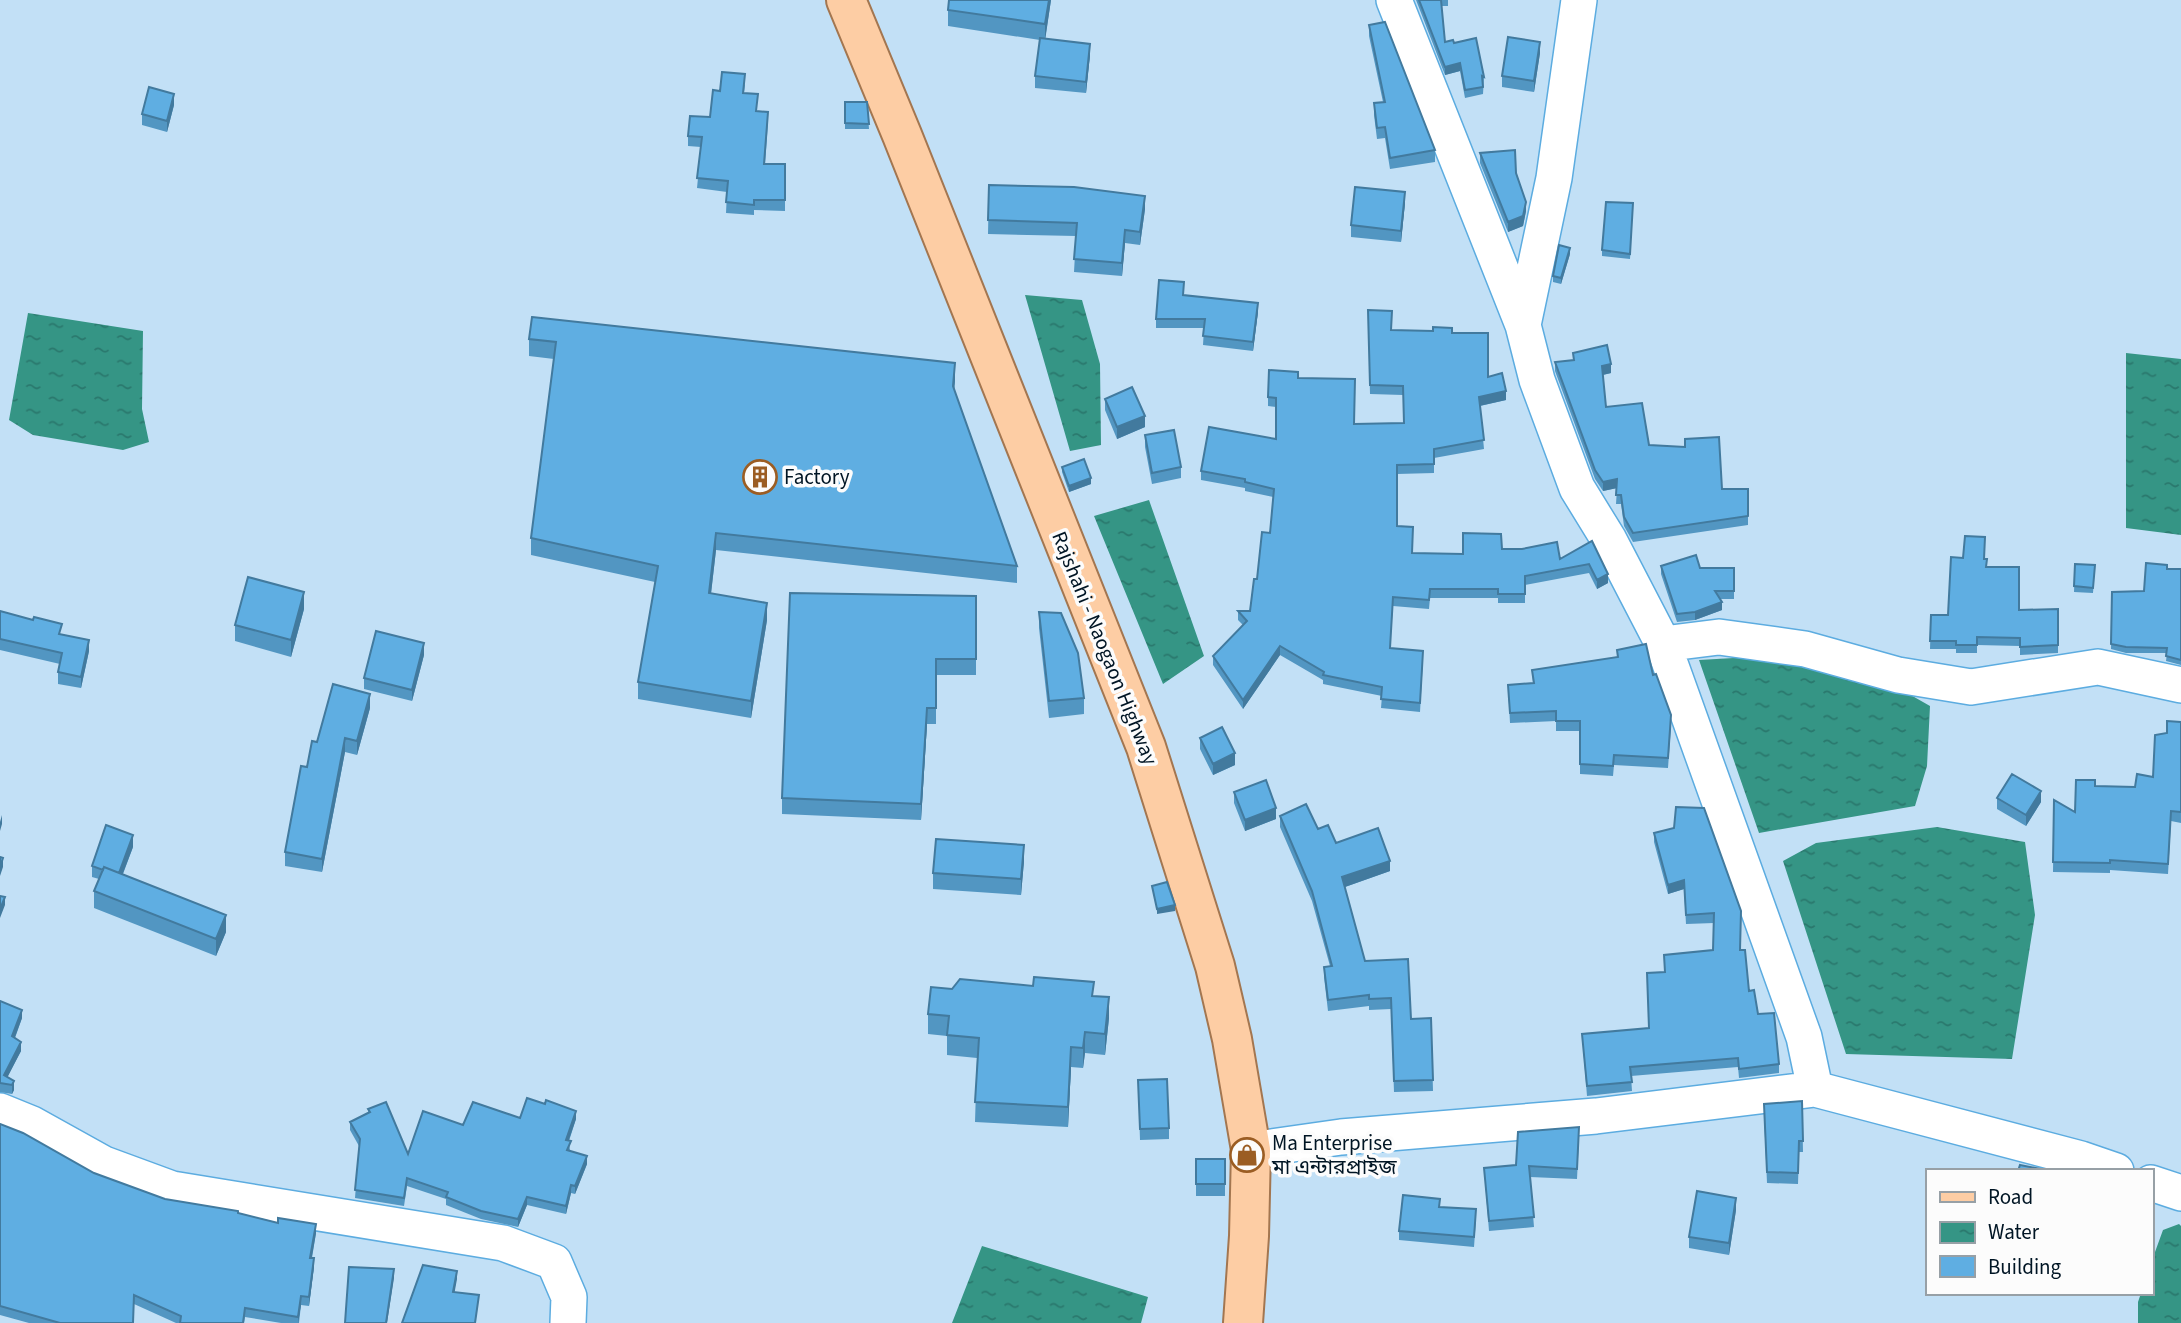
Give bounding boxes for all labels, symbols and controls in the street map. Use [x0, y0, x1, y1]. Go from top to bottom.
building icon: Factory [741, 458, 779, 496]
place label: Factory [784, 462, 850, 492]
street label: Rajshahi - Naogaon Highway [1044, 527, 1166, 769]
place label: Ma Enterprise মা এন্টারপ্রাইজ [1271, 1128, 1397, 1182]
shop icon: Ma Enterprise মা এন্টারপ্রাইজ [1228, 1136, 1266, 1174]
legend [1926, 1169, 2153, 1295]
text: Road [1988, 1182, 2033, 1212]
text: Water [1988, 1217, 2040, 1247]
text: Building [1988, 1252, 2062, 1282]

